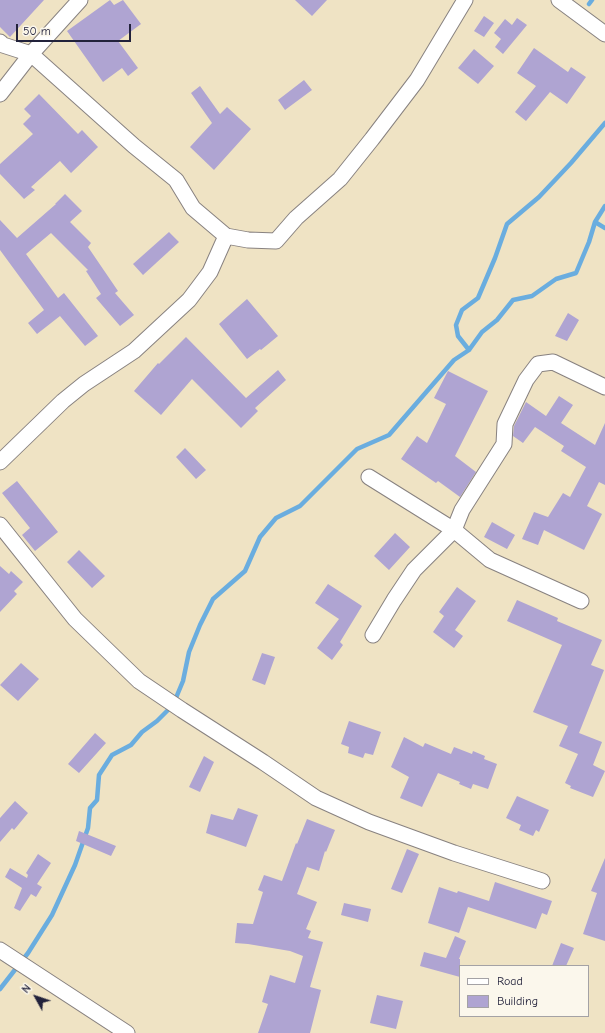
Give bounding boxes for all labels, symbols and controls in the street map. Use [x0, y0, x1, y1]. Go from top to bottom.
scale bar [18, 16, 133, 42]
text: 50 m [23, 24, 51, 38]
legend [459, 965, 589, 1017]
text: Road [497, 974, 523, 988]
north arrow [16, 977, 56, 1017]
text: N [19, 982, 34, 996]
text: Building [497, 994, 538, 1008]

